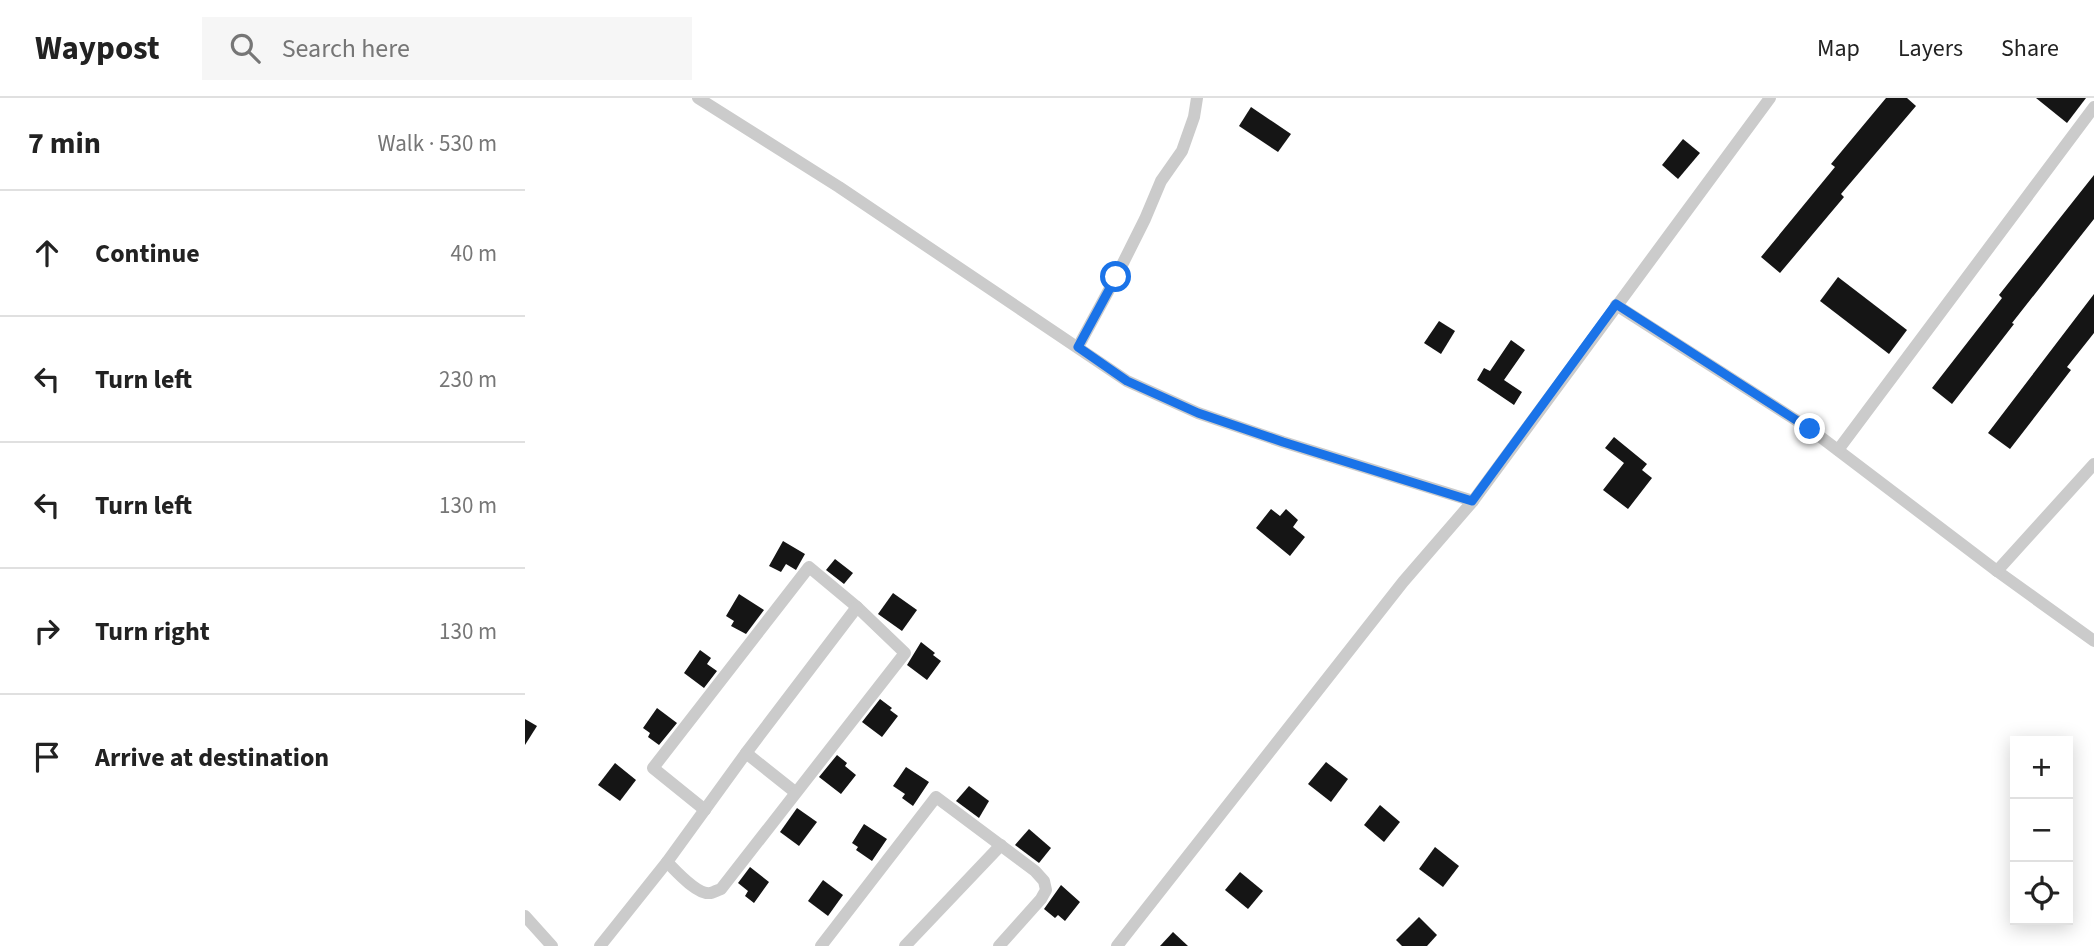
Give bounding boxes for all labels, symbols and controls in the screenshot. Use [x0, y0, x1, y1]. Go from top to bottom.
search box [202, 17, 692, 80]
text: Waypost [35, 25, 160, 72]
icon: search [226, 29, 264, 67]
text: Search here [282, 30, 410, 67]
text: Map [1817, 31, 1860, 66]
text: Layers [1898, 31, 1963, 66]
text: Share [2001, 31, 2059, 66]
text: 7 min [28, 122, 101, 165]
text: Walk · 530 m [378, 127, 497, 160]
icon: ahead [28, 234, 66, 272]
text: Continue [95, 235, 200, 272]
text: 40 m [450, 237, 497, 270]
route start [1100, 261, 1131, 292]
icon: left [28, 360, 66, 398]
text: Turn left [95, 361, 192, 398]
text: 230 m [439, 363, 497, 396]
route end [1794, 413, 1825, 444]
icon: left [28, 486, 66, 524]
text: Turn left [95, 487, 192, 524]
text: 130 m [439, 489, 497, 522]
icon: right [28, 612, 66, 650]
text: Turn right [95, 613, 210, 650]
text: 130 m [439, 615, 497, 648]
map controls [2010, 736, 2073, 925]
button: + [2010, 736, 2073, 799]
icon: arrive [28, 738, 66, 776]
text: Arrive at destination [95, 739, 329, 776]
button: − [2010, 799, 2073, 862]
button: locate [2010, 862, 2073, 925]

